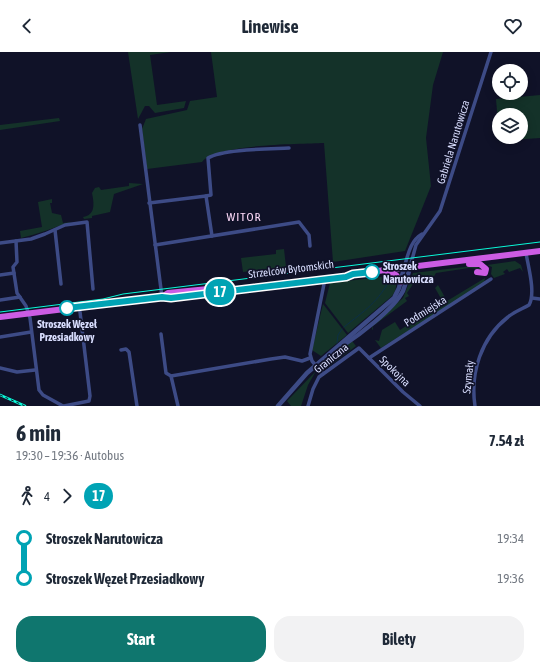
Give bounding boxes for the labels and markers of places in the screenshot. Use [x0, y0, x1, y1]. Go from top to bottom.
place label: Stroszek Narutowicza [383, 260, 434, 285]
marker: Stroszek Narutowicza [364, 264, 380, 280]
marker: Stroszek Węzeł Przesiadkowy [59, 300, 75, 316]
place label: Stroszek Węzeł Przesiadkowy [37, 318, 98, 343]

